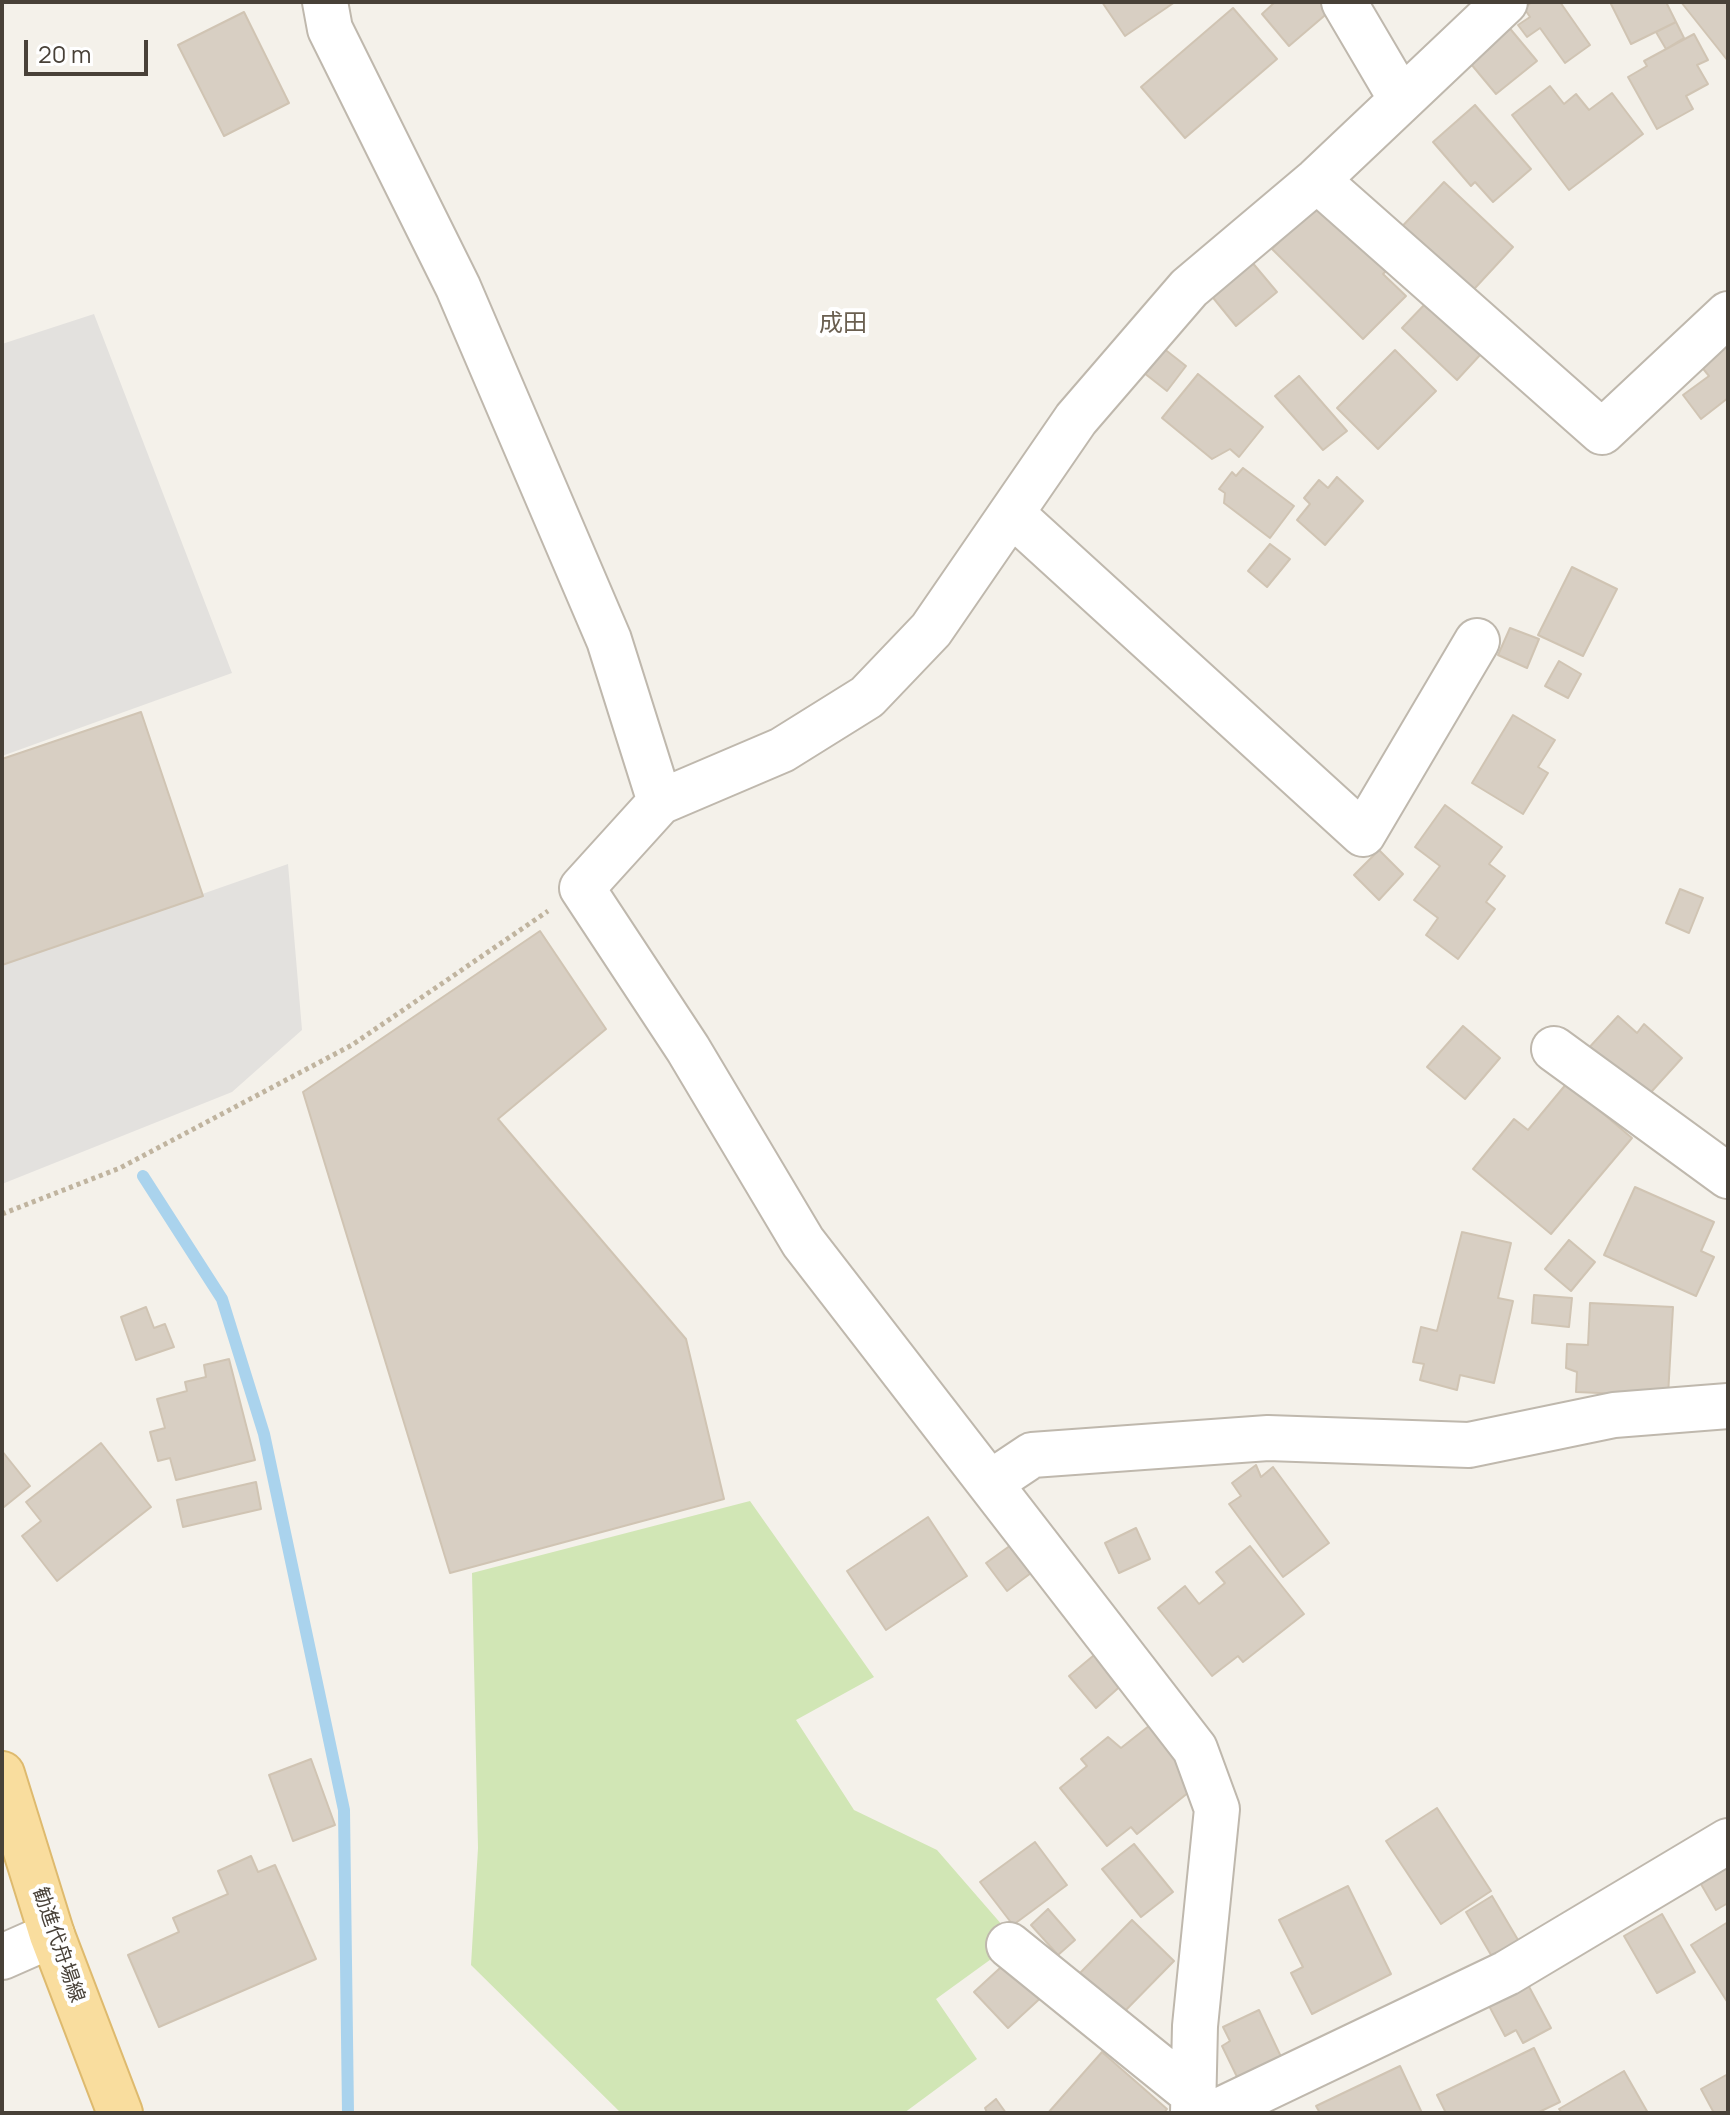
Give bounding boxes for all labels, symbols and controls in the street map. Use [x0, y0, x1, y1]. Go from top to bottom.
scale bar [28, 24, 152, 74]
text: 20 m [38, 37, 91, 70]
district label: 成田 [819, 310, 867, 338]
street label: 勧進代舟場線 [27, 1884, 89, 2006]

